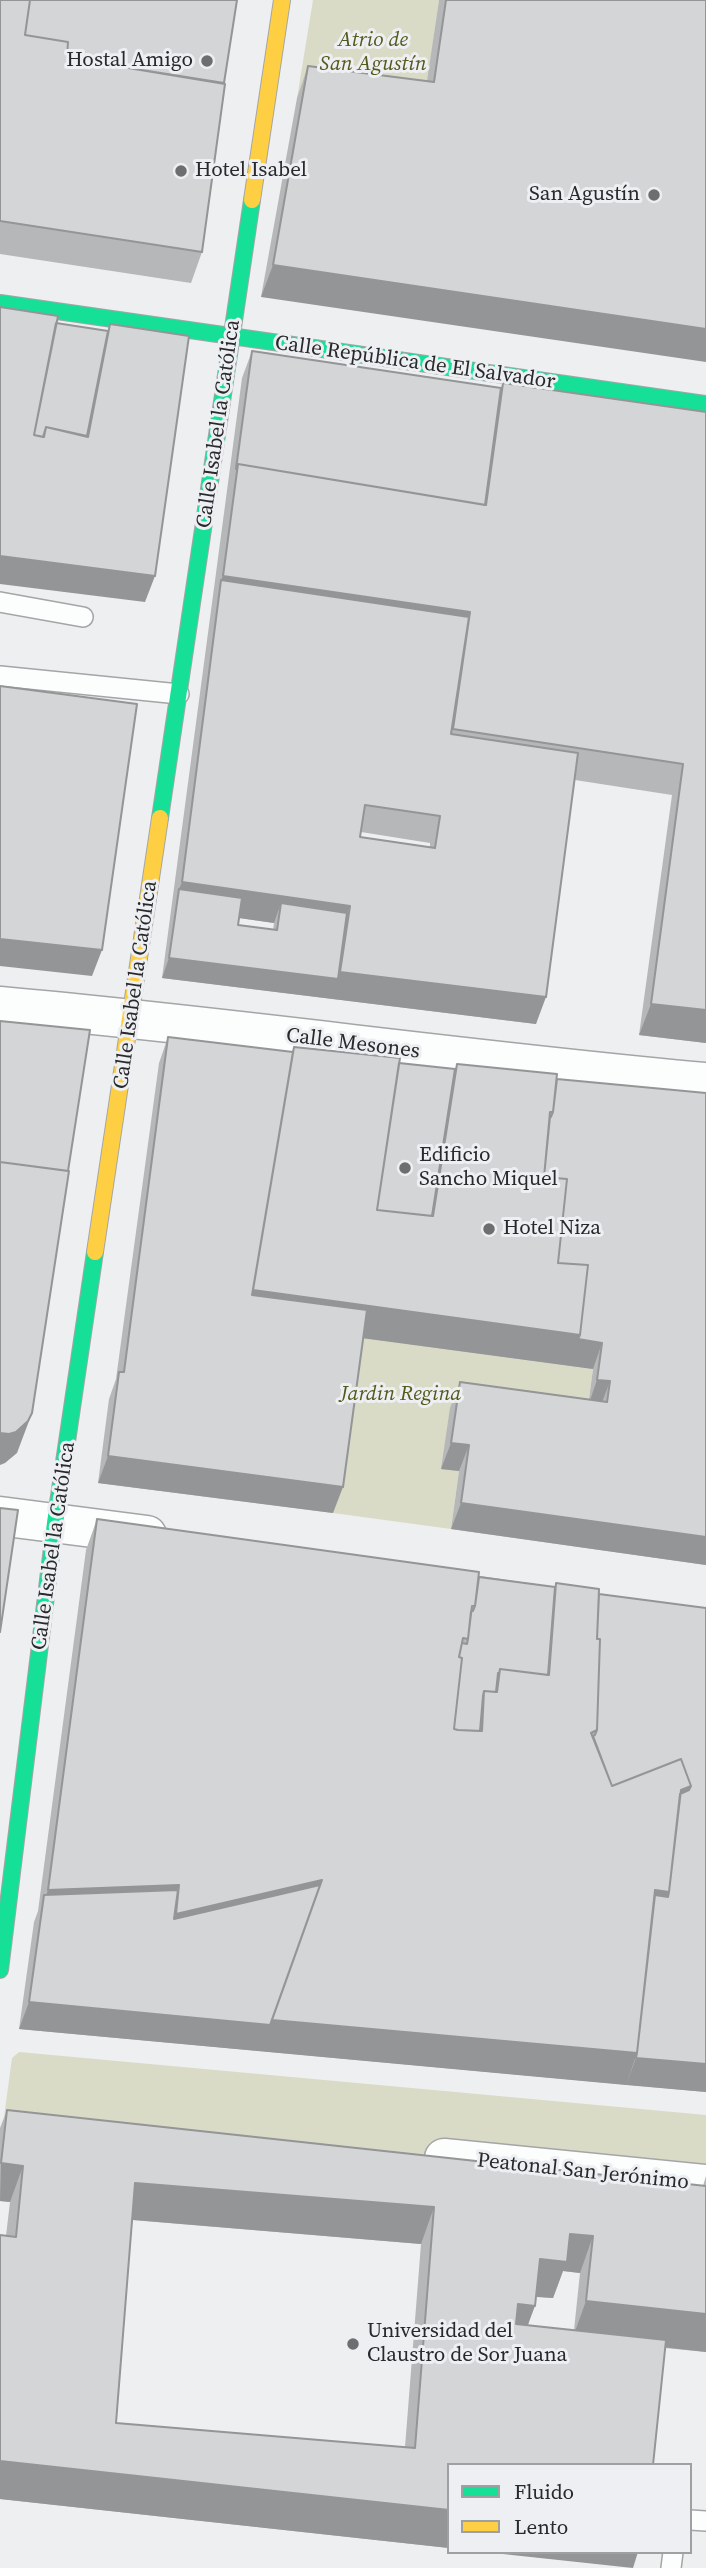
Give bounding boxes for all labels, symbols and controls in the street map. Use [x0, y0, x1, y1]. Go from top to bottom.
park label: Atrio de San Agustín [320, 28, 426, 78]
place label: Hostal Amigo [66, 48, 193, 74]
marker: Hostal Amigo [199, 53, 215, 69]
place label: Hotel Isabel [195, 158, 307, 184]
marker: Hotel Isabel [173, 163, 189, 179]
place label: San Agustín [529, 182, 640, 208]
marker: San Agustín [646, 187, 662, 203]
street label: Calle Isabel la Católica [192, 318, 246, 530]
street label: Calle República de El Salvador [273, 331, 557, 395]
street label: Calle Isabel la Católica [109, 879, 163, 1091]
street label: Calle Mesones [285, 1023, 421, 1065]
place label: Edificio Sancho Miquel [419, 1143, 558, 1193]
marker: Edificio Sancho Miquel [397, 1160, 413, 1176]
place label: Hotel Niza [503, 1216, 601, 1242]
marker: Hotel Niza [481, 1221, 497, 1237]
park label: Jardin Regina [341, 1382, 461, 1408]
street label: Calle Isabel la Católica [27, 1440, 81, 1652]
street label: Peatonal San Jerónimo [476, 2148, 690, 2196]
place label: Universidad del Claustro de Sor Juana [367, 2319, 567, 2369]
marker: Universidad del Claustro de Sor Juana [345, 2336, 361, 2352]
legend [447, 2463, 692, 2554]
text: Fluido [514, 2477, 574, 2506]
text: Lento [514, 2512, 568, 2541]

